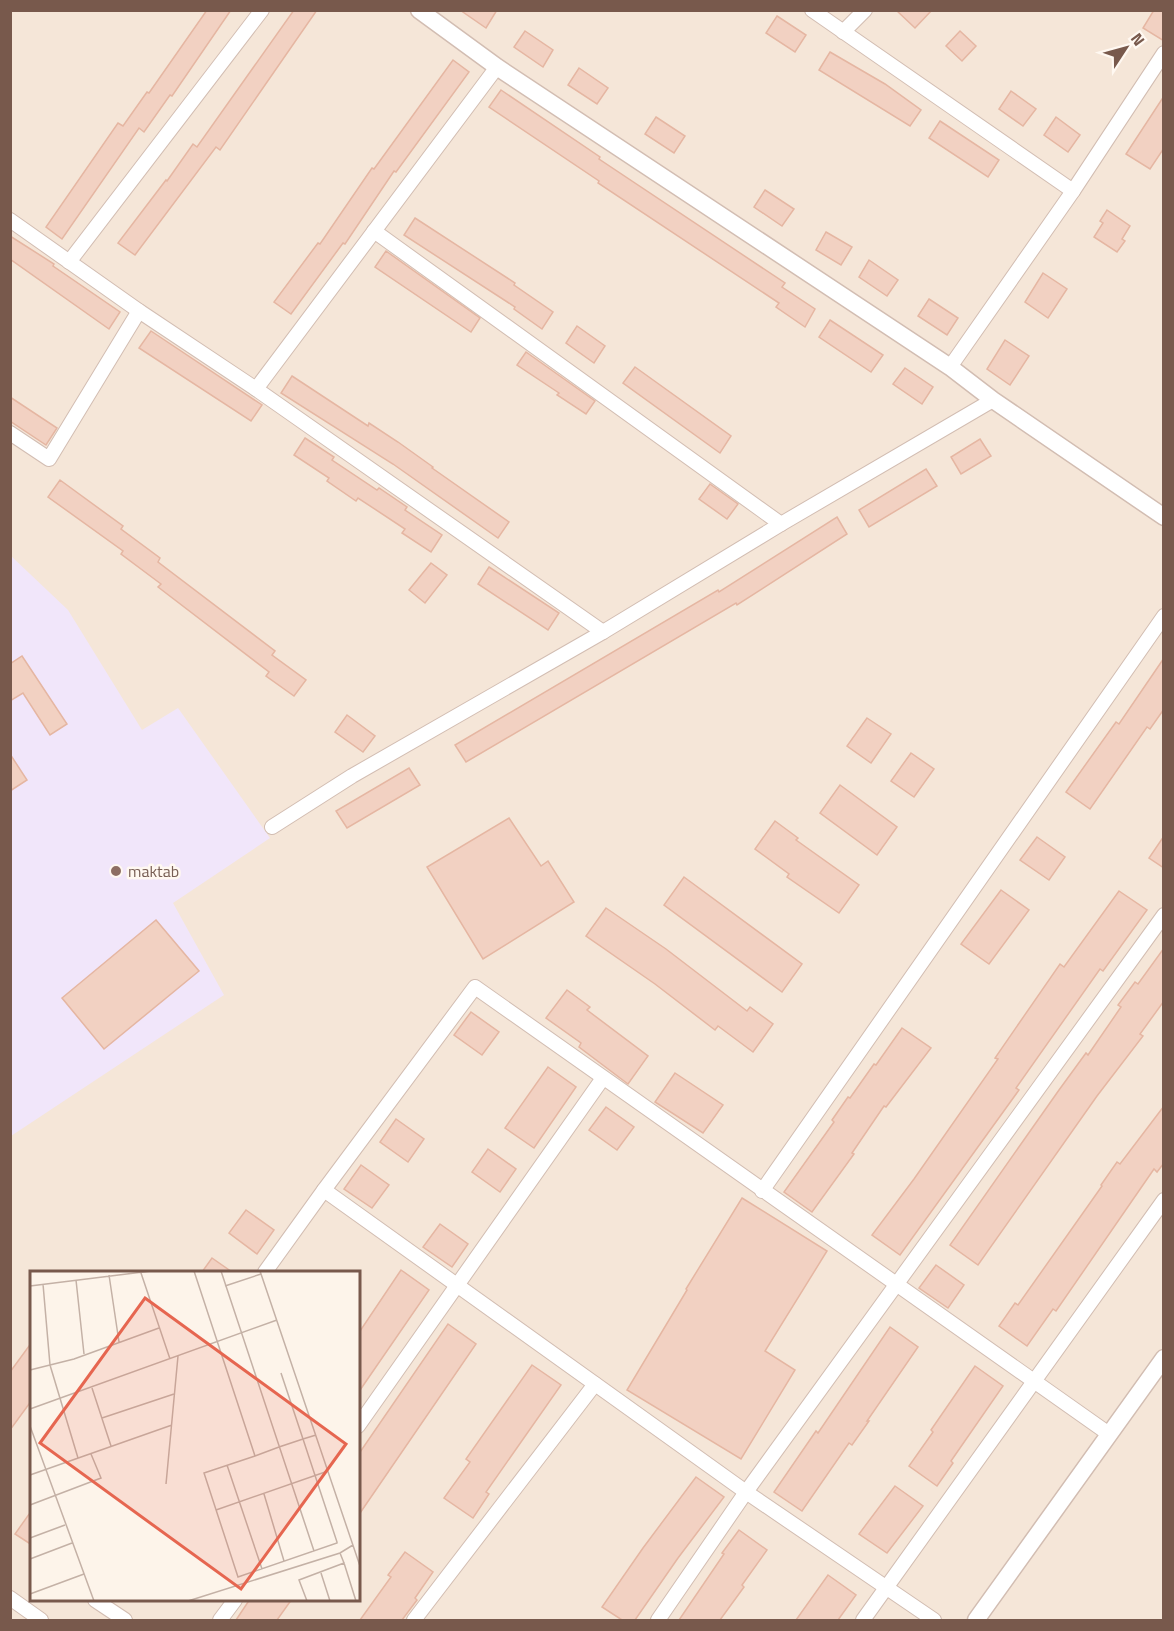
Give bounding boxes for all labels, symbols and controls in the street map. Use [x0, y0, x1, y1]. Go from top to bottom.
north arrow [1096, 18, 1156, 78]
text: N [1125, 28, 1151, 51]
place label: maktab [128, 859, 179, 883]
marker: maktab [109, 864, 123, 878]
inset map [30, 1271, 360, 1601]

